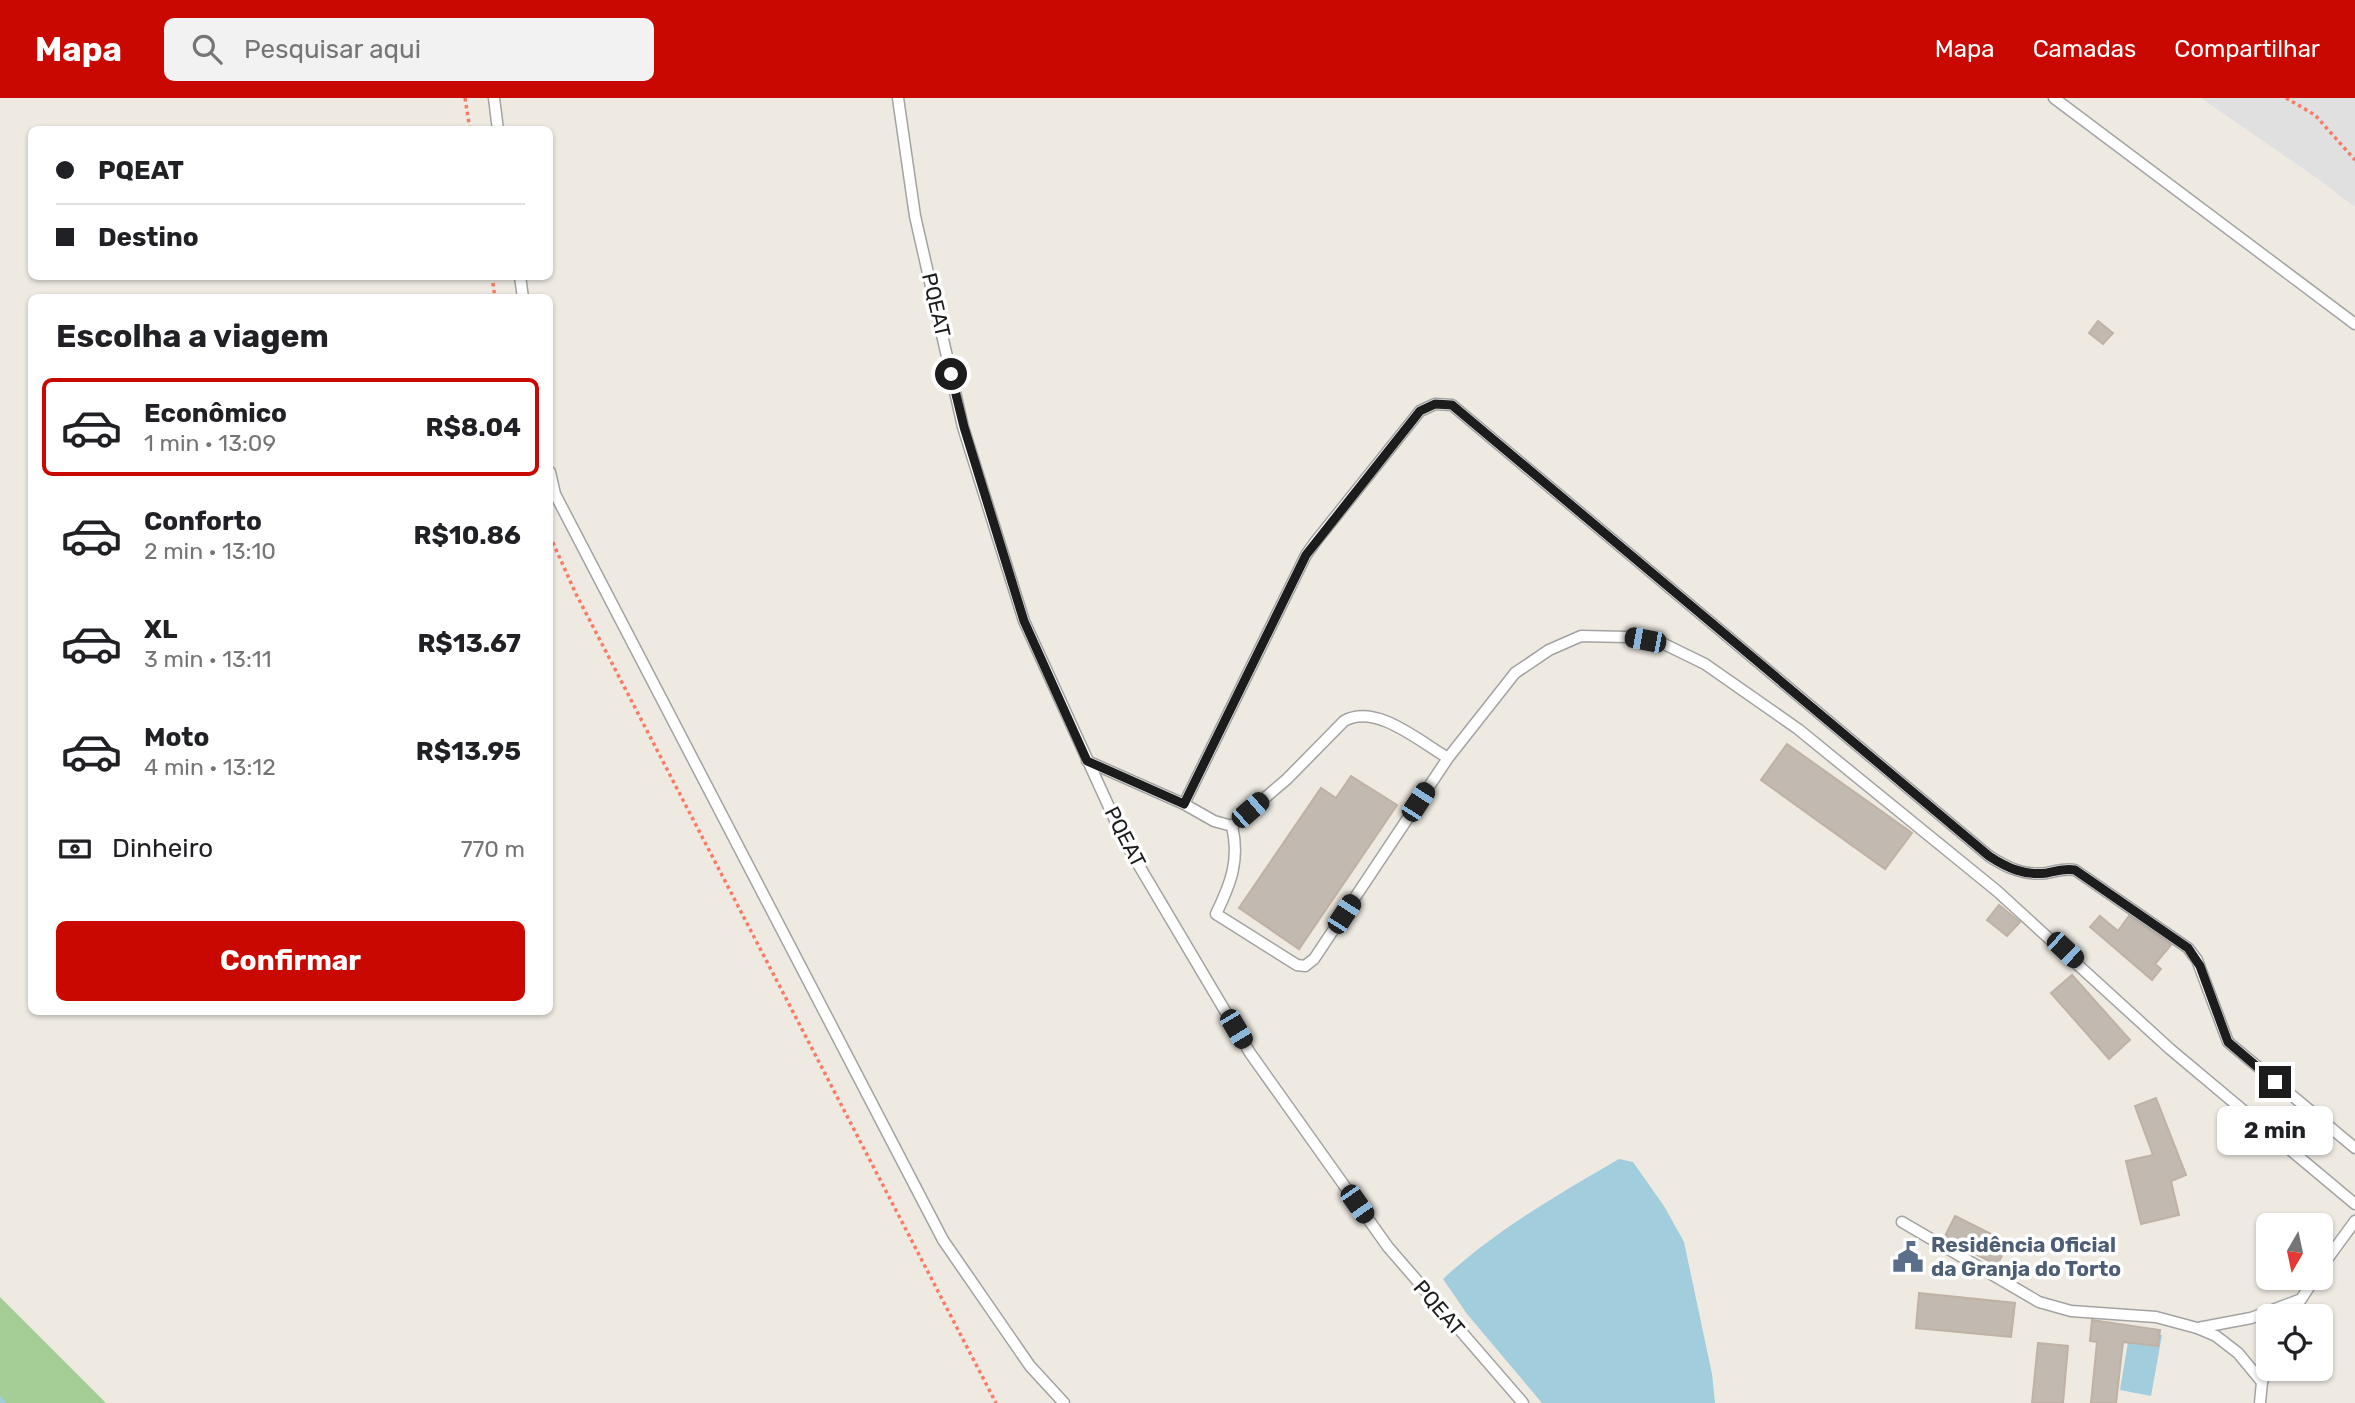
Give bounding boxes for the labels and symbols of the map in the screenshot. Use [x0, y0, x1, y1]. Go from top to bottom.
street label: PQEAT [917, 270, 956, 339]
route start [935, 358, 967, 390]
car [1623, 626, 1668, 654]
car [1398, 779, 1439, 825]
car [1228, 788, 1273, 832]
street label: PQEAT [1100, 802, 1151, 871]
car [1324, 891, 1365, 937]
car [2043, 928, 2088, 972]
car [1217, 1006, 1256, 1052]
route end [2259, 1066, 2291, 1098]
callout: 2 min [2217, 1107, 2333, 1156]
car [1337, 1181, 1378, 1227]
north arrow [2256, 1213, 2333, 1290]
place label: Residência Oficial da Granja do Torto [1931, 1232, 2121, 1281]
public building icon: Residência Oficial da Granja do Torto [1891, 1240, 1925, 1274]
street label: PQEAT [1409, 1275, 1470, 1340]

